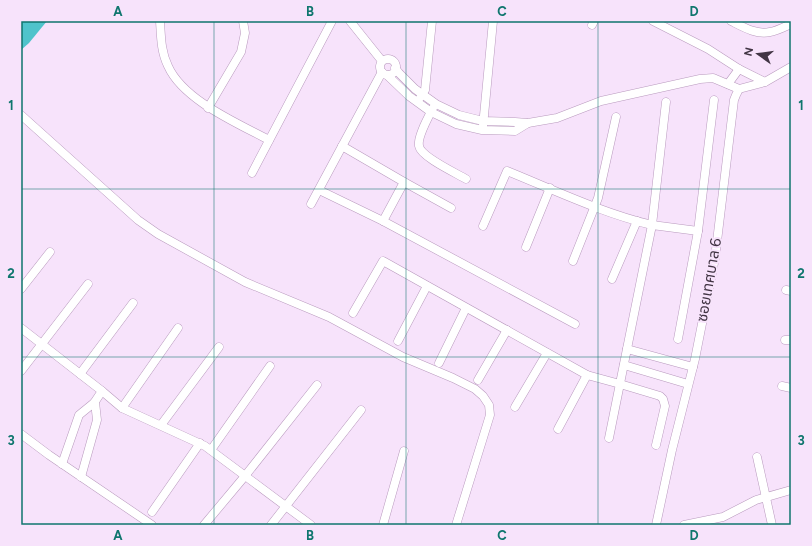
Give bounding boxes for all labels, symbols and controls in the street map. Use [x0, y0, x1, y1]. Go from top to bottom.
text: A [113, 4, 123, 19]
text: B [306, 4, 314, 19]
text: C [497, 4, 507, 19]
text: D [689, 4, 699, 19]
north arrow [738, 34, 778, 74]
text: N [741, 46, 756, 57]
text: 1 [8, 98, 14, 113]
text: 1 [798, 98, 804, 113]
street label: ซอยเทศบาล 6 [693, 236, 725, 323]
text: 2 [7, 266, 15, 281]
text: 2 [797, 266, 805, 281]
text: 3 [7, 433, 15, 448]
text: 3 [797, 433, 805, 448]
text: A [113, 528, 123, 543]
text: B [306, 528, 314, 543]
text: C [497, 528, 507, 543]
text: D [689, 528, 699, 543]

